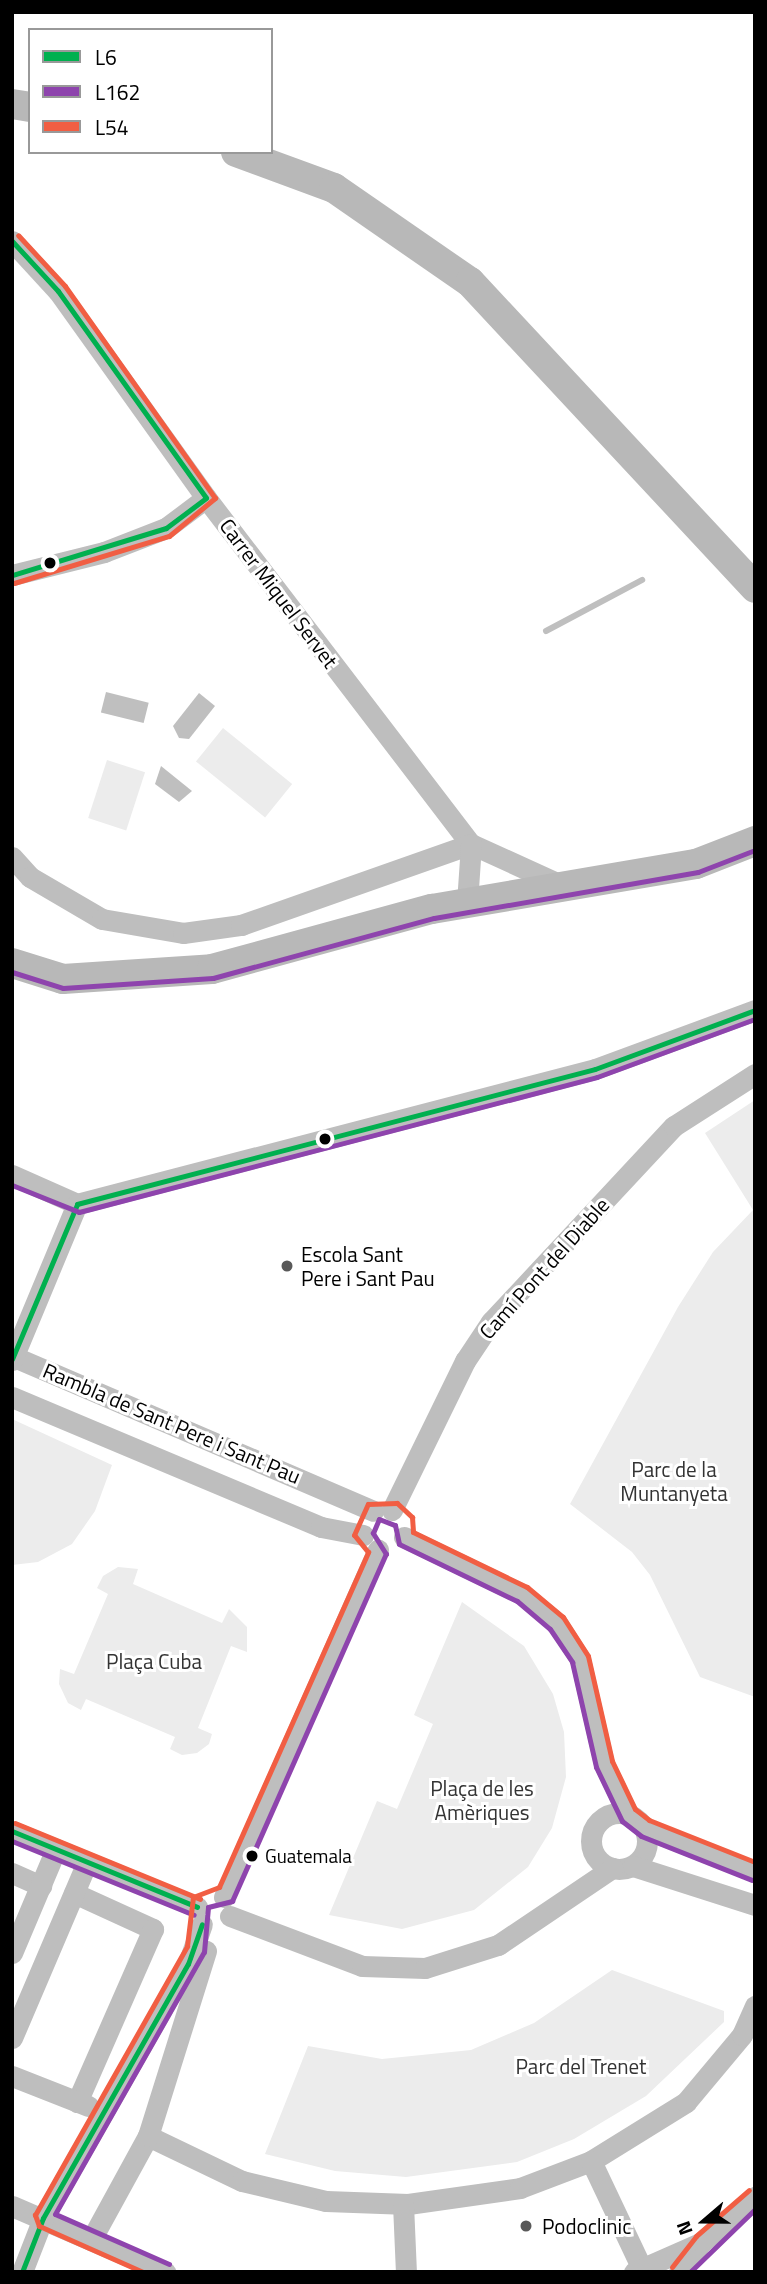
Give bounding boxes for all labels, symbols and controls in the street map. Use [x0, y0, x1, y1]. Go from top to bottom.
legend [28, 28, 273, 154]
text: L6 [95, 41, 117, 73]
text: L162 [95, 76, 140, 108]
text: L54 [95, 111, 129, 143]
street label: Carrer Miquel Servet [215, 513, 343, 673]
unlabelled marker [43, 556, 57, 570]
unlabelled marker [318, 1132, 332, 1146]
street label: Camí Pont del Diable [474, 1192, 614, 1344]
place label: Escola Sant Pere i Sant Pau [301, 1241, 435, 1291]
marker: Escola Sant Pere i Sant Pau [279, 1258, 295, 1274]
street label: Rambla de Sant Pere i Sant Pau [40, 1357, 304, 1489]
park label: Parc de la Muntanyeta [620, 1456, 728, 1506]
park label: Plaça Cuba [106, 1648, 202, 1674]
park label: Plaça de les Amèriques [430, 1775, 534, 1825]
place label: Guatemala [265, 1845, 352, 1867]
marker: Guatemala [245, 1849, 259, 1863]
park label: Parc del Trenet [516, 2053, 646, 2079]
north arrow [669, 2186, 739, 2256]
place label: Podoclinic [542, 2213, 631, 2239]
marker: Podoclinic [516, 2216, 536, 2236]
text: N [668, 2217, 700, 2240]

